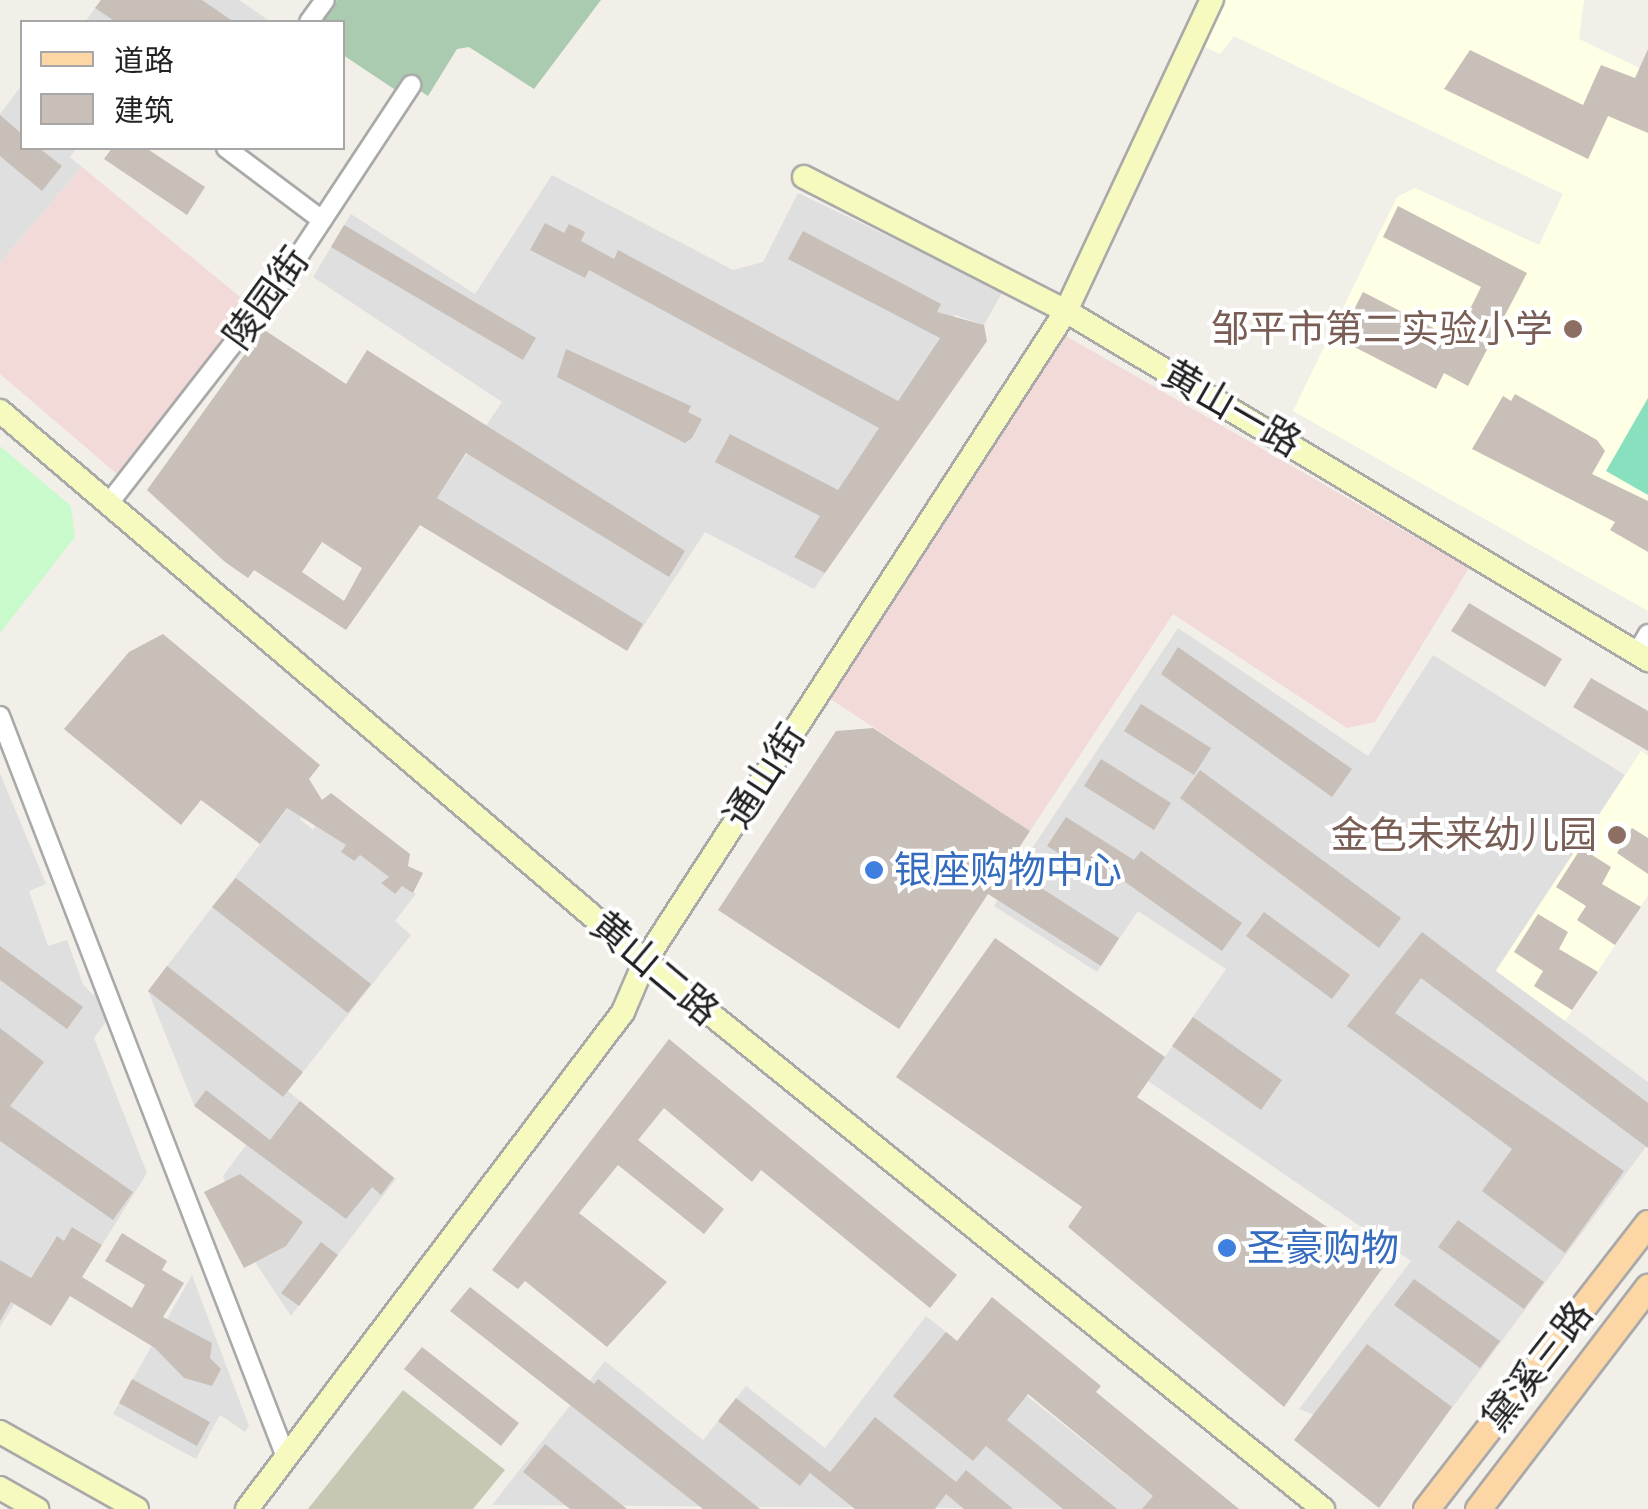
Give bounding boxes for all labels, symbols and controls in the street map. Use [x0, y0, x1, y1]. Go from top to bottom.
legend [20, 20, 345, 150]
text: 道路 [114, 37, 174, 83]
text: 建筑 [114, 87, 174, 133]
street label: 陵园街 [214, 238, 318, 358]
place label: 邹平市第二实验小学 [1211, 306, 1553, 352]
marker: 邹平市第二实验小学 [1562, 318, 1584, 340]
street label: 黄山一路 [1155, 350, 1309, 466]
street label: 通山街 [714, 716, 814, 836]
place label: 金色未来幼儿园 [1331, 812, 1597, 858]
marker: 金色未来幼儿园 [1606, 824, 1628, 846]
place label: 银座购物中心 [894, 847, 1122, 893]
marker: 银座购物中心 [863, 859, 885, 881]
street label: 黄山二路 [582, 902, 728, 1034]
place label: 圣豪购物 [1247, 1225, 1399, 1271]
marker: 圣豪购物 [1216, 1237, 1238, 1259]
street label: 黛溪三路 [1472, 1292, 1602, 1440]

